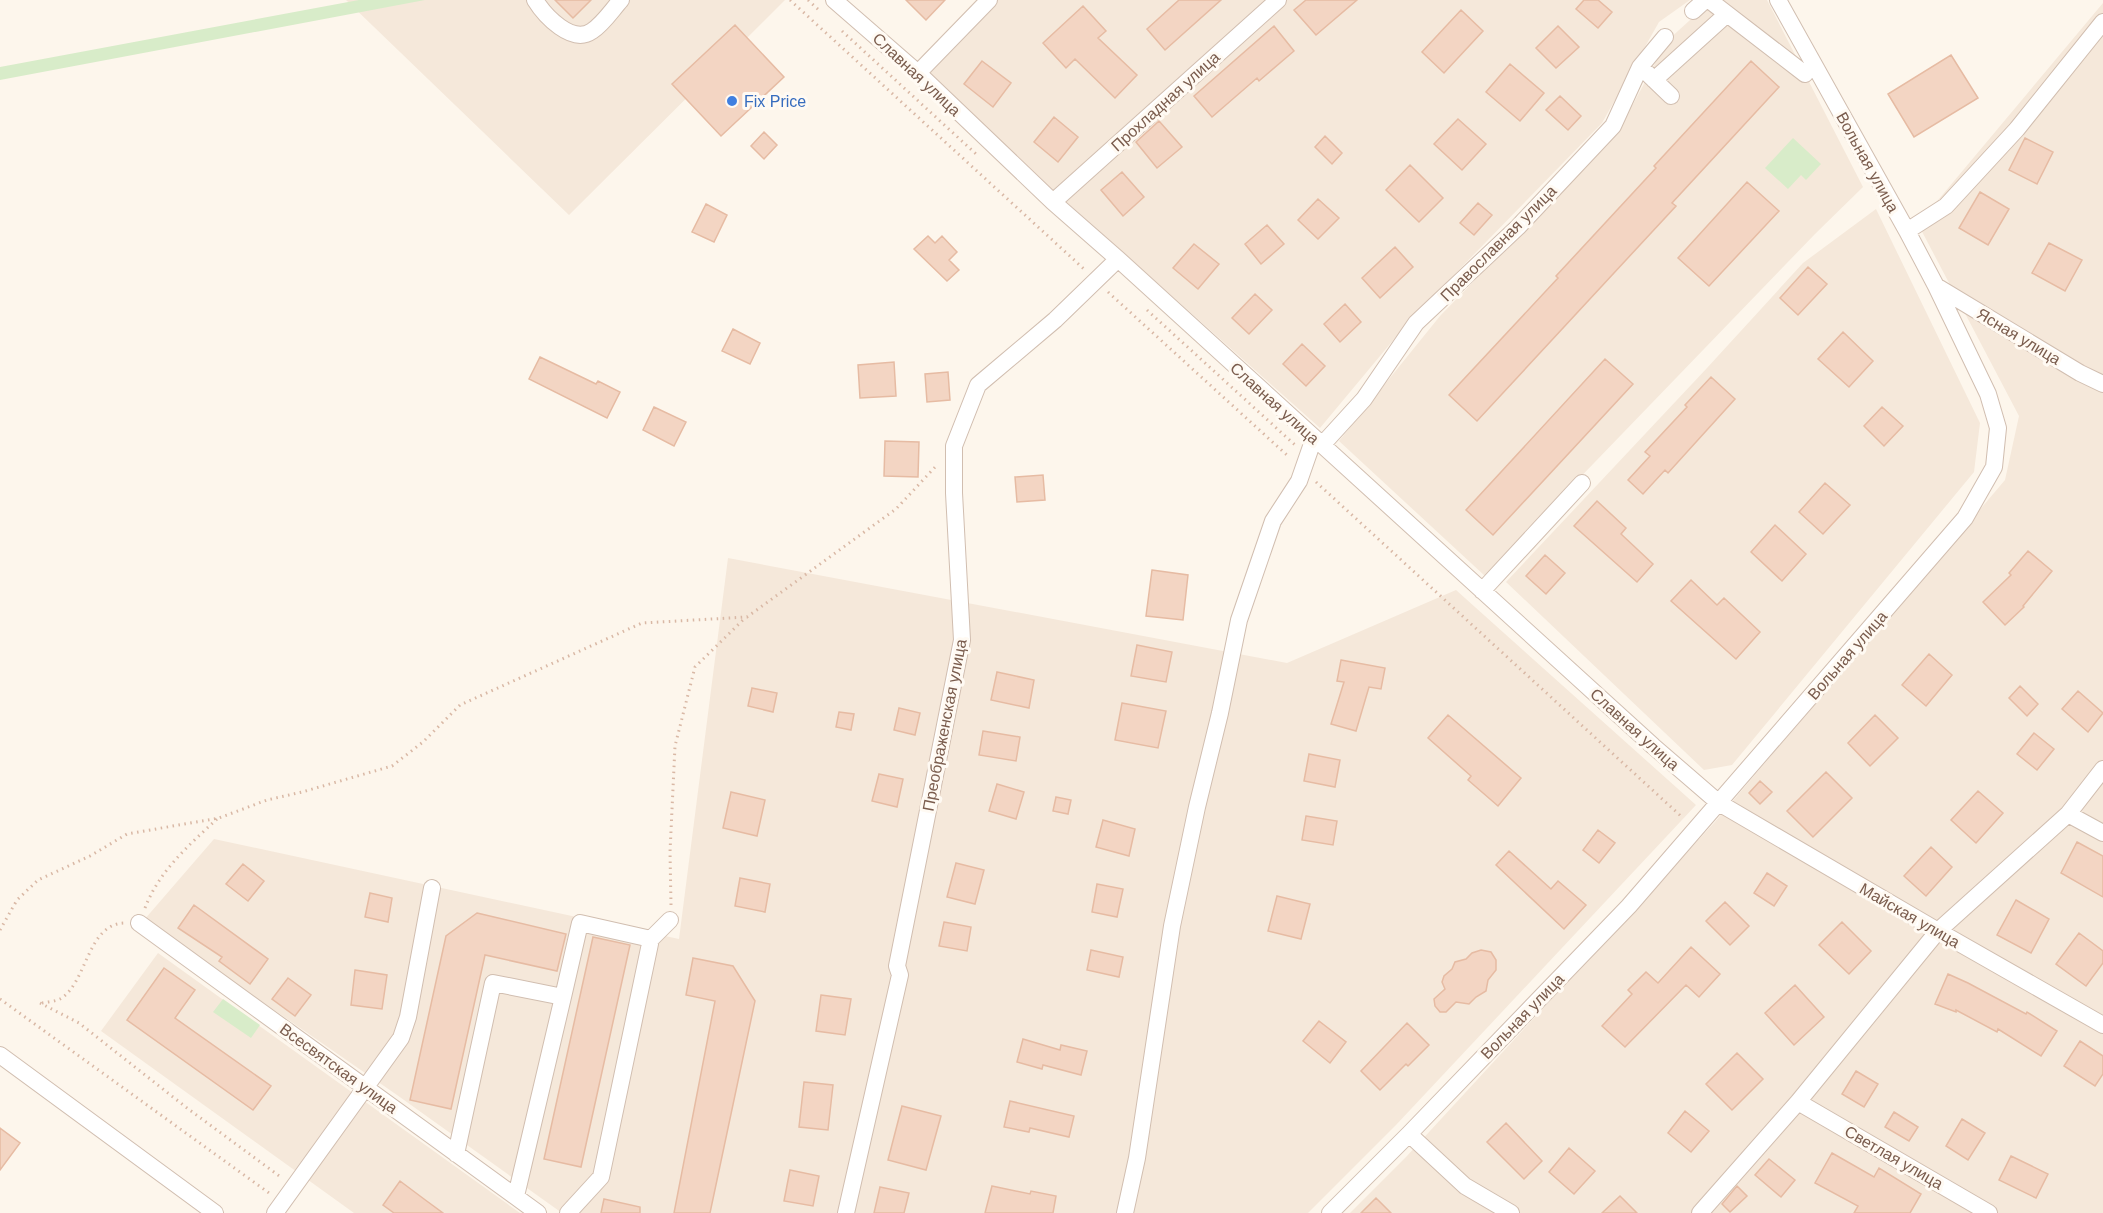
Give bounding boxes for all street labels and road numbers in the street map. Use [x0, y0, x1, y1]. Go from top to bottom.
street label: Славная улица [869, 30, 964, 119]
street label: Прохладная улица [1108, 48, 1223, 154]
street label: Вольная улица [1833, 109, 1902, 215]
street label: Православная улица [1437, 182, 1560, 305]
street label: Ясная улица [1974, 305, 2064, 368]
street label: Славная улица [1227, 359, 1322, 448]
street label: Вольная улица [1804, 608, 1891, 703]
street label: Преображенская улица [919, 638, 970, 813]
street label: Славная улица [1587, 685, 1682, 774]
street label: Майская улица [1857, 880, 1963, 951]
street label: Вольная улица [1477, 970, 1567, 1062]
street label: Всесвятская улица [277, 1020, 401, 1117]
street label: Светлая улица [1842, 1122, 1946, 1192]

